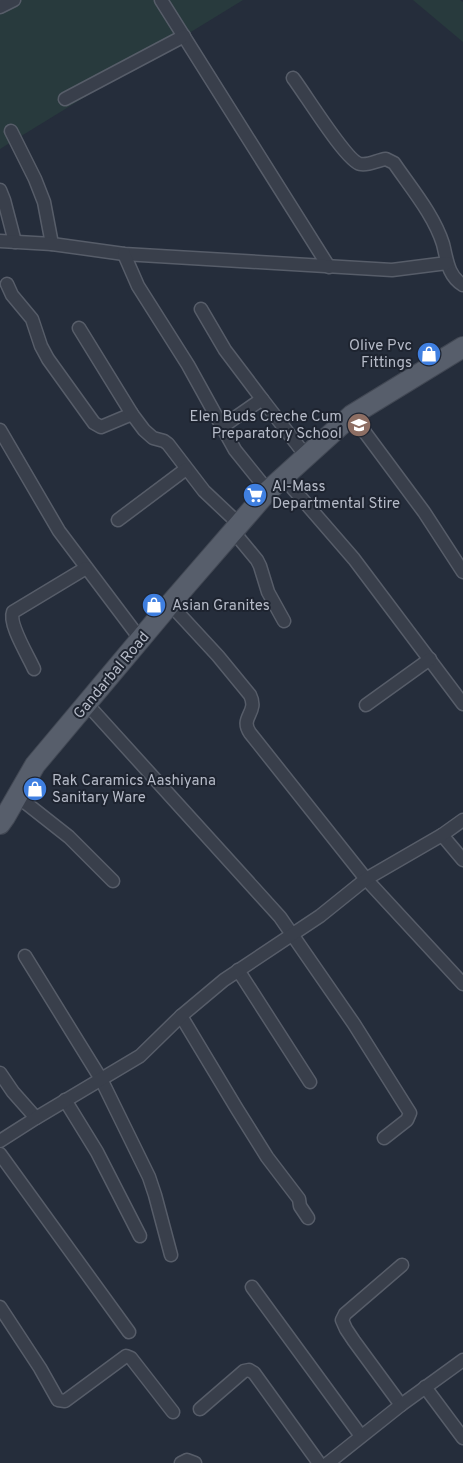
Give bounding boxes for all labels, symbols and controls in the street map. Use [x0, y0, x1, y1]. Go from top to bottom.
place label: Olive Pvc Fittings [349, 337, 412, 373]
shop icon: Olive Pvc Fittings [416, 341, 442, 367]
place label: Elen Buds Creche Cum Preparatory School [189, 408, 342, 444]
school or university icon: Elen Buds Creche Cum Preparatory School [346, 412, 372, 438]
place label: Al-Mass Departmental Stire [272, 478, 400, 514]
supermarket icon: Al-Mass Departmental Stire [242, 482, 268, 508]
shop icon: Asian Granites [141, 592, 167, 618]
place label: Asian Granites [172, 597, 270, 616]
street label: Gandarbal Road [70, 628, 154, 723]
place label: Rak Caramics Aashiyana Sanitary Ware [52, 772, 216, 808]
shop icon: Rak Caramics Aashiyana Sanitary Ware [22, 776, 48, 802]

